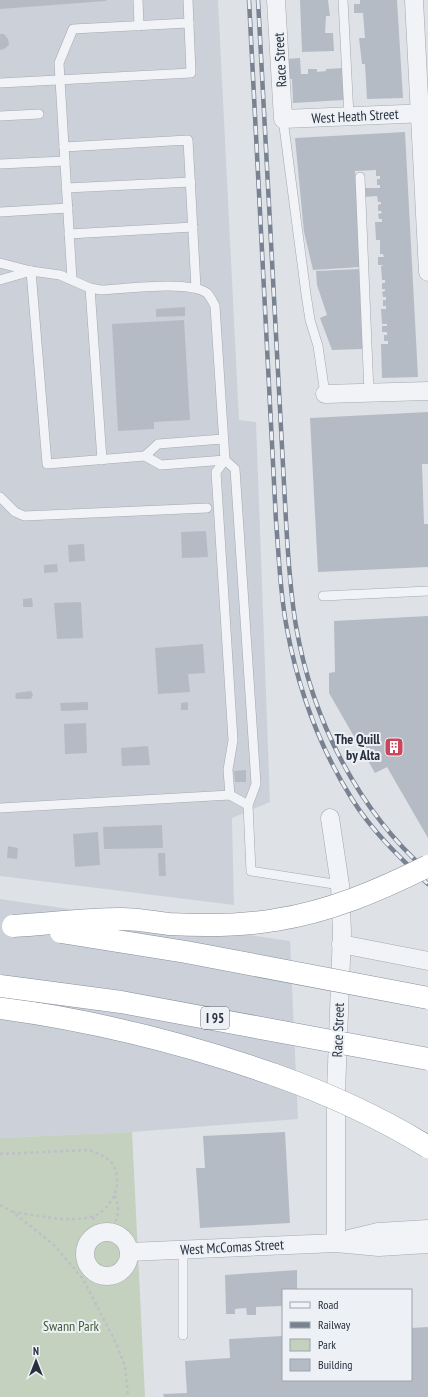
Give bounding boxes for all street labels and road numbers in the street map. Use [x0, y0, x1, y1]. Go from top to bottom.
street label: Race Street [270, 32, 290, 88]
street label: West Heath Street [311, 105, 399, 127]
street label: Race Street [328, 1002, 348, 1058]
road number: I 95 [201, 1007, 229, 1029]
street label: West McComas Street [180, 1235, 284, 1259]

